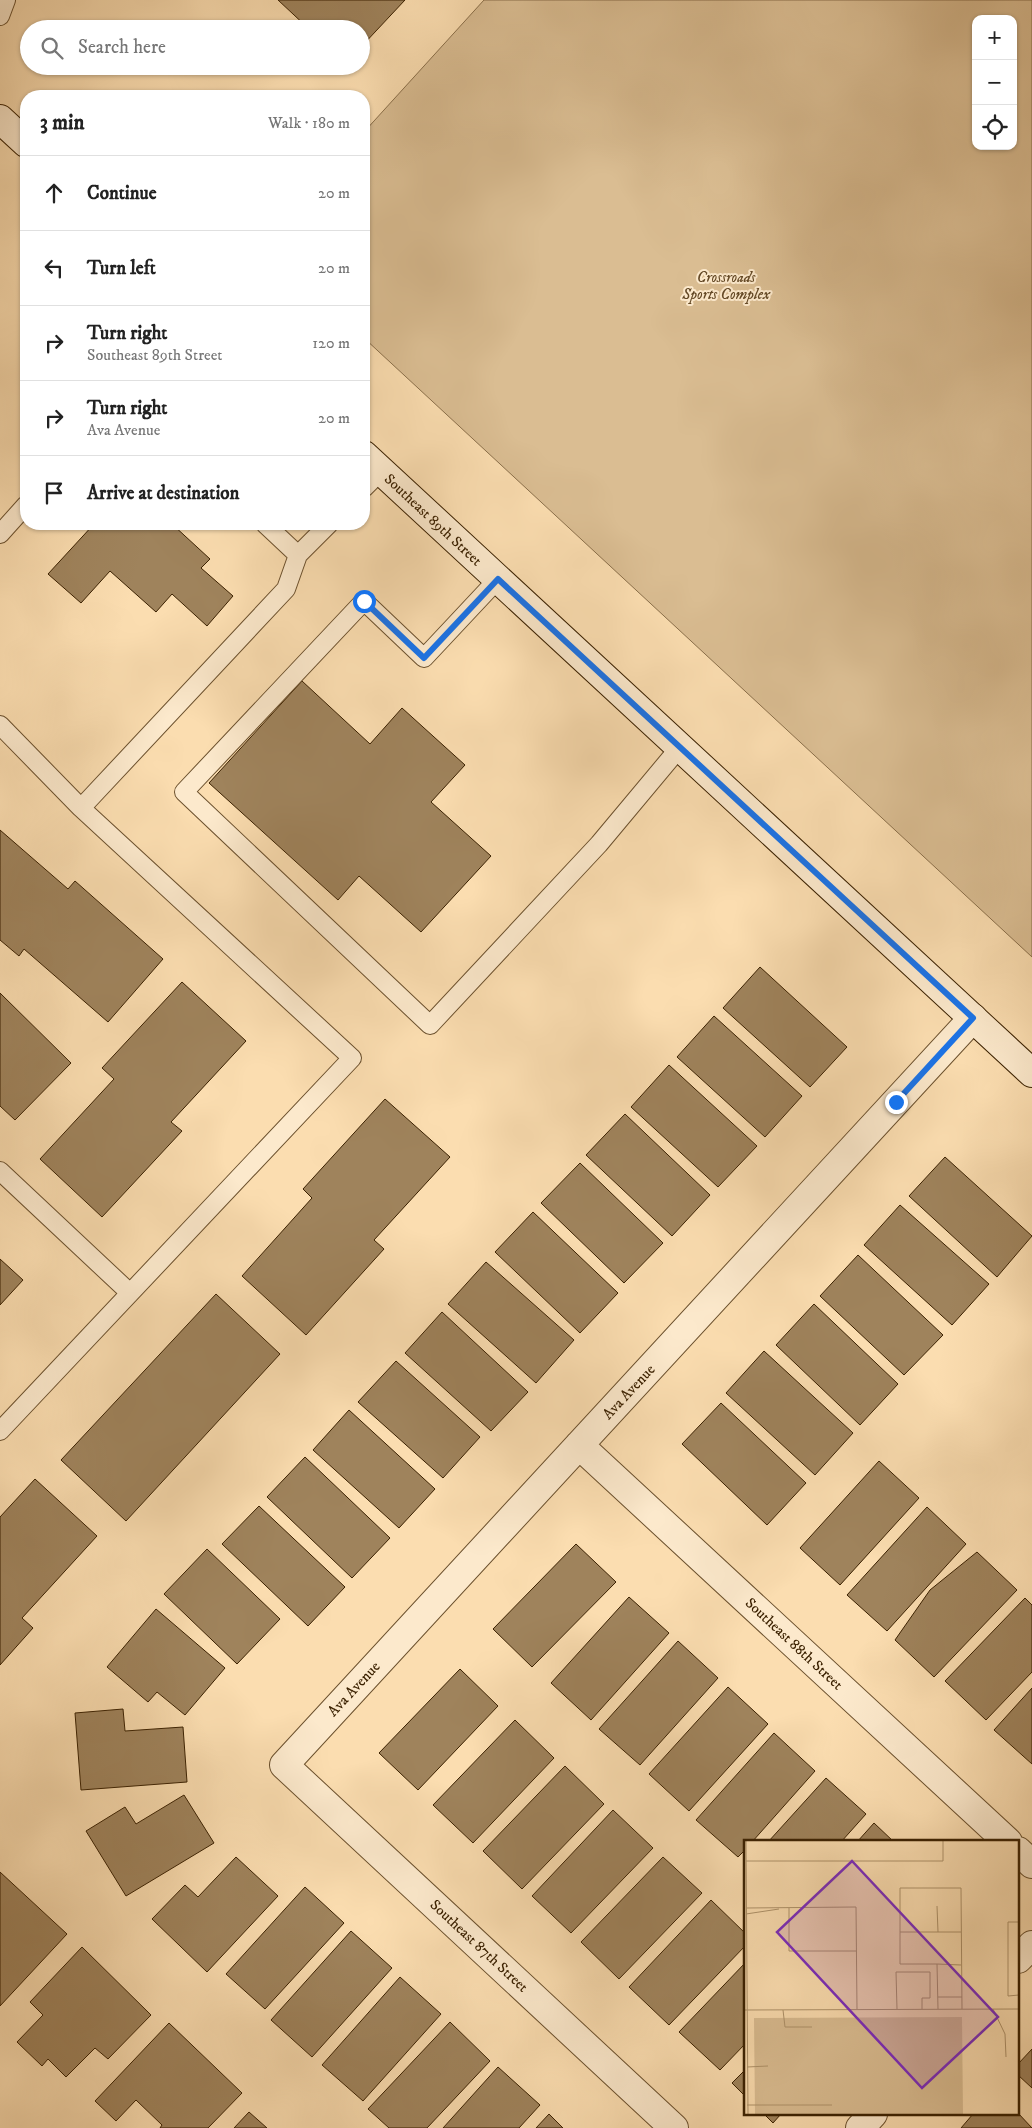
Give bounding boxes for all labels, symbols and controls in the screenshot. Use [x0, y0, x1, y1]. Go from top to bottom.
map controls [972, 15, 1017, 150]
button: + [972, 15, 1017, 60]
search box [20, 20, 370, 75]
icon: search [38, 34, 66, 62]
text: Search here [78, 36, 166, 59]
button: − [972, 60, 1017, 105]
button: locate [972, 105, 1017, 150]
text: 3 min [40, 110, 85, 136]
text: Walk · 180 m [268, 113, 350, 133]
icon: ahead [40, 179, 68, 207]
text: Continue [87, 182, 157, 205]
text: 20 m [318, 183, 350, 203]
icon: left [40, 254, 68, 282]
text: Turn left [87, 257, 156, 280]
text: 20 m [318, 258, 350, 278]
park label: Crossroads Sports Complex [681, 268, 771, 304]
text: Turn right [87, 322, 167, 345]
icon: right [40, 329, 68, 357]
text: 120 m [312, 333, 350, 353]
text: Southeast 89th Street [87, 345, 222, 365]
text: Turn right [87, 397, 167, 420]
icon: right [40, 404, 68, 432]
text: 20 m [318, 408, 350, 428]
text: Ava Avenue [87, 420, 160, 440]
street label: Southeast 89th Street [380, 470, 486, 570]
icon: arrive [40, 479, 68, 507]
text: Arrive at destination [87, 482, 239, 505]
route start [353, 590, 376, 613]
route end [885, 1091, 908, 1114]
street label: Ava Avenue [599, 1360, 659, 1424]
street label: Southeast 88th Street [741, 1594, 847, 1694]
street label: Ava Avenue [324, 1657, 384, 1721]
inset map [744, 1840, 1020, 2116]
street label: Southeast 87th Street [426, 1896, 532, 1997]

